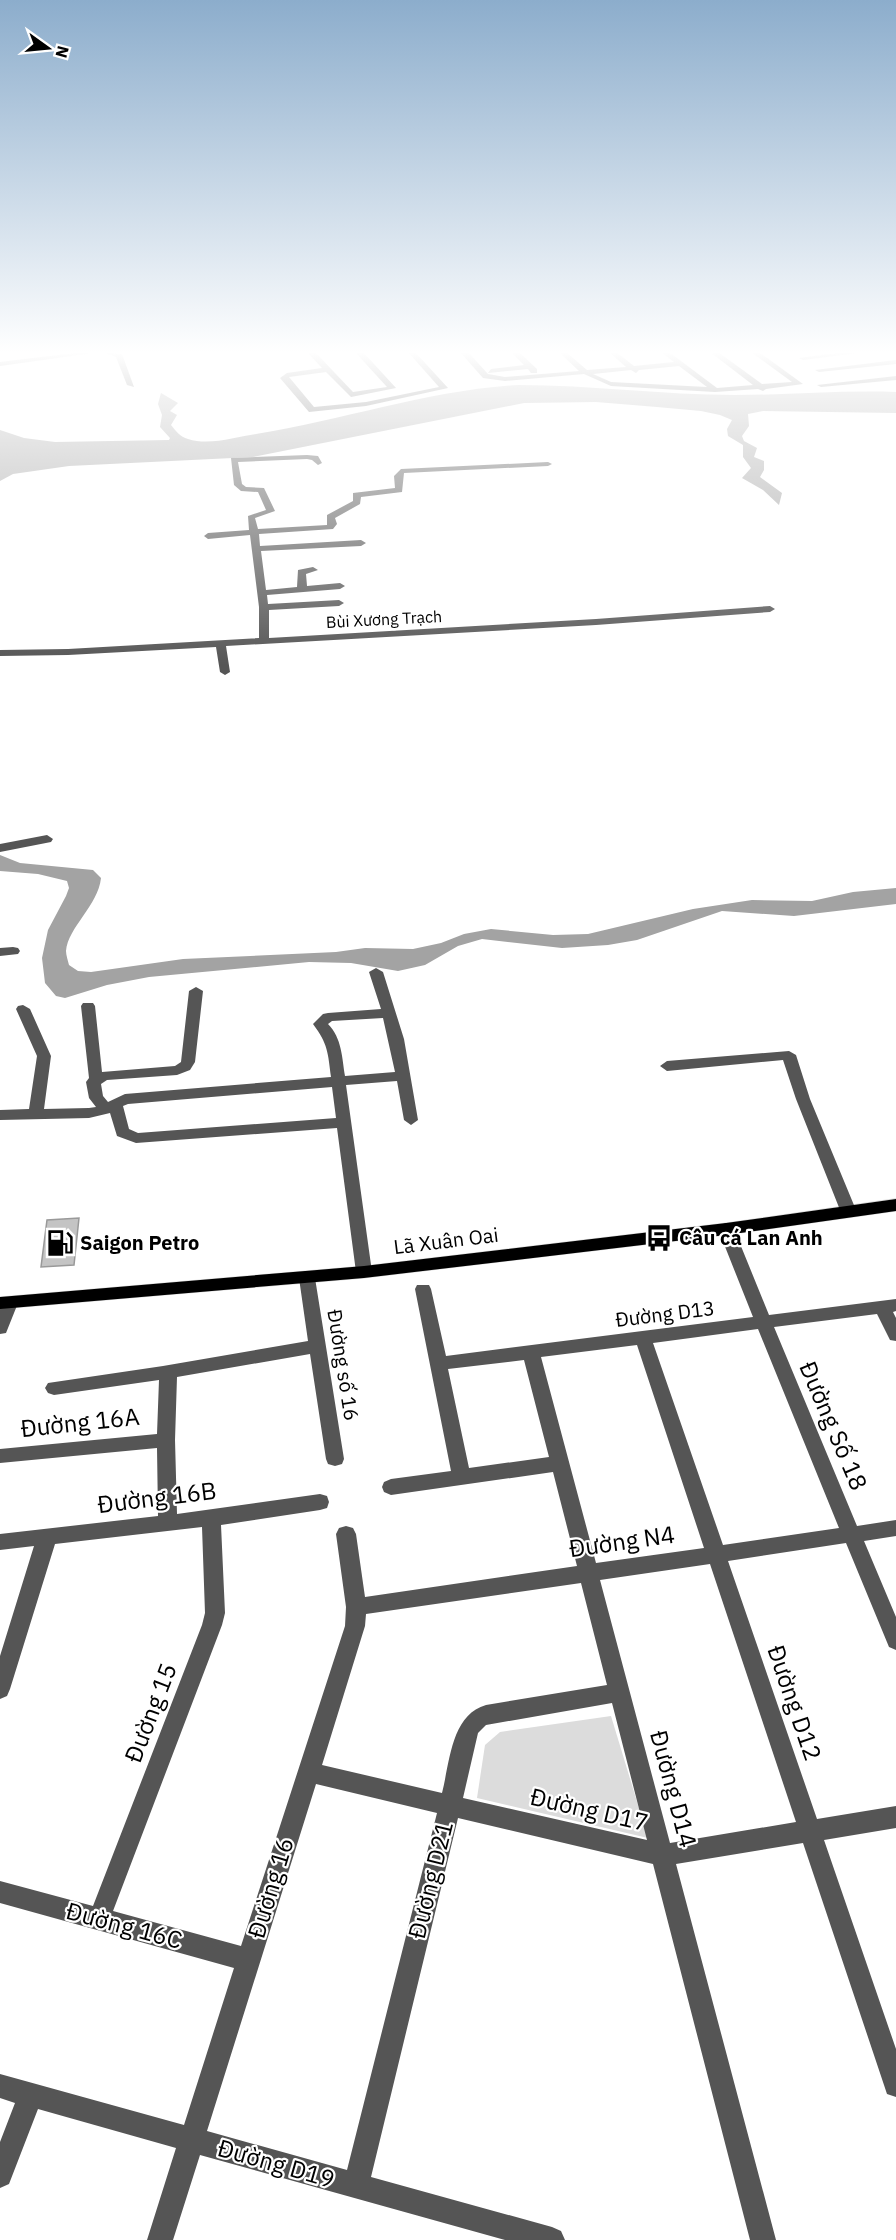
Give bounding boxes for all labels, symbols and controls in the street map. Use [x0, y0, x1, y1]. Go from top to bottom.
north arrow [18, 18, 78, 78]
text: N [51, 44, 74, 60]
street label: Bùi Xương Trạch [325, 606, 443, 632]
street label: Lã Xuân Oai [392, 1221, 500, 1260]
bus stop icon: Câu cá Lan Anh [644, 1223, 674, 1253]
place label: Câu cá Lan Anh [679, 1224, 823, 1251]
fuel station icon: Saigon Petro [45, 1228, 75, 1258]
place label: Saigon Petro [80, 1229, 199, 1256]
street label: Đường D13 [614, 1294, 716, 1333]
street label: Đường số 16 [321, 1307, 366, 1423]
street label: Đường Số 18 [792, 1356, 875, 1495]
street label: Đường 16A [19, 1400, 141, 1444]
street label: Đường 16B [96, 1474, 218, 1520]
street label: Đường N4 [567, 1518, 677, 1564]
street label: Đường D12 [760, 1641, 830, 1765]
street label: Đường 15 [116, 1658, 184, 1767]
street label: Đường D14 [643, 1727, 705, 1851]
street label: Đường D17 [527, 1780, 651, 1838]
street label: Đường D21 [400, 1818, 460, 1942]
street label: Đường 16 [240, 1833, 301, 1942]
street label: Đường 16C [63, 1894, 186, 1956]
street label: Đường D19 [214, 2131, 338, 2195]

